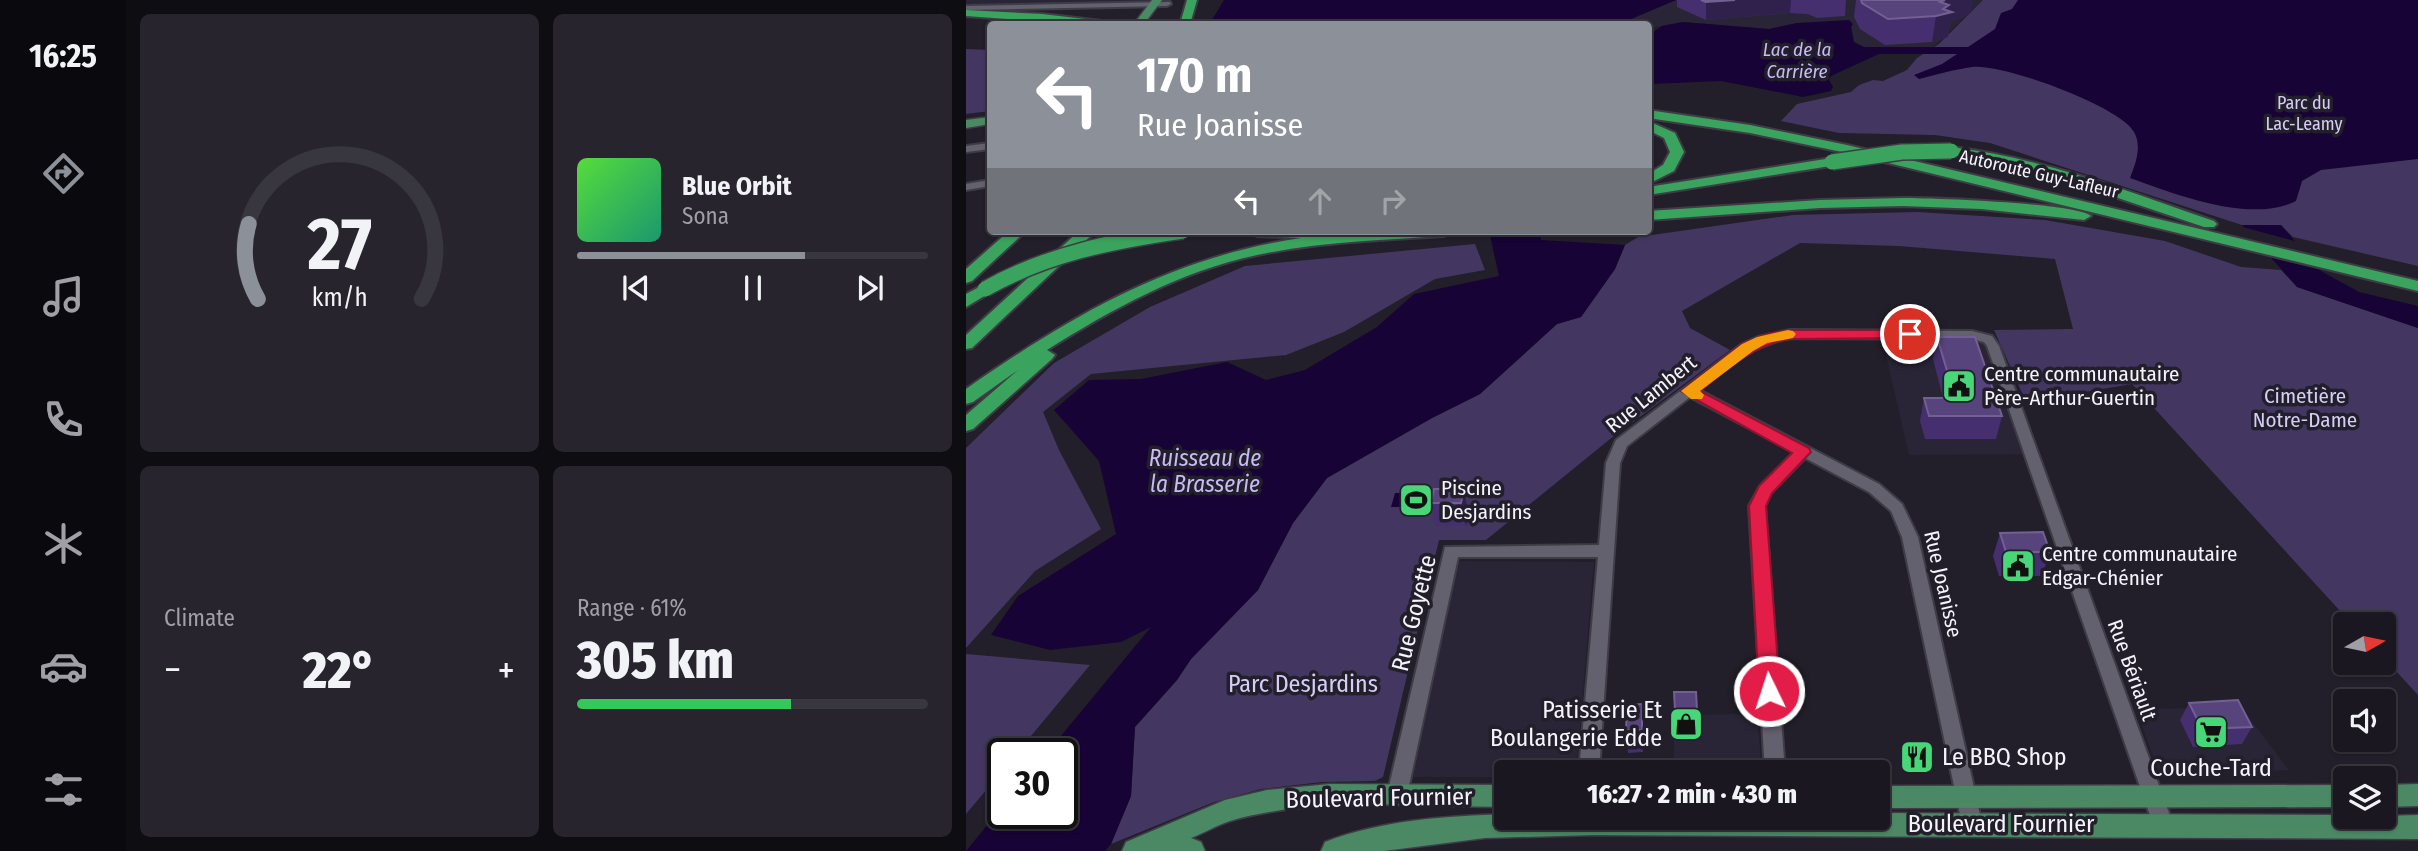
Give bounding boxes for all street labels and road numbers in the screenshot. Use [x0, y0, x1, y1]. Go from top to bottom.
street label: Autoroute Guy-Lafleur [1957, 145, 2121, 203]
street label: Rue Lambert [1600, 349, 1702, 438]
street label: Rue Joanisse [1918, 528, 1968, 640]
street label: Rue Goyette [1386, 552, 1442, 674]
street label: Rue Bériault [2102, 616, 2162, 724]
street label: Boulevard Fournier [1285, 782, 1473, 814]
street label: Boulevard Fournier [1908, 810, 2095, 838]

